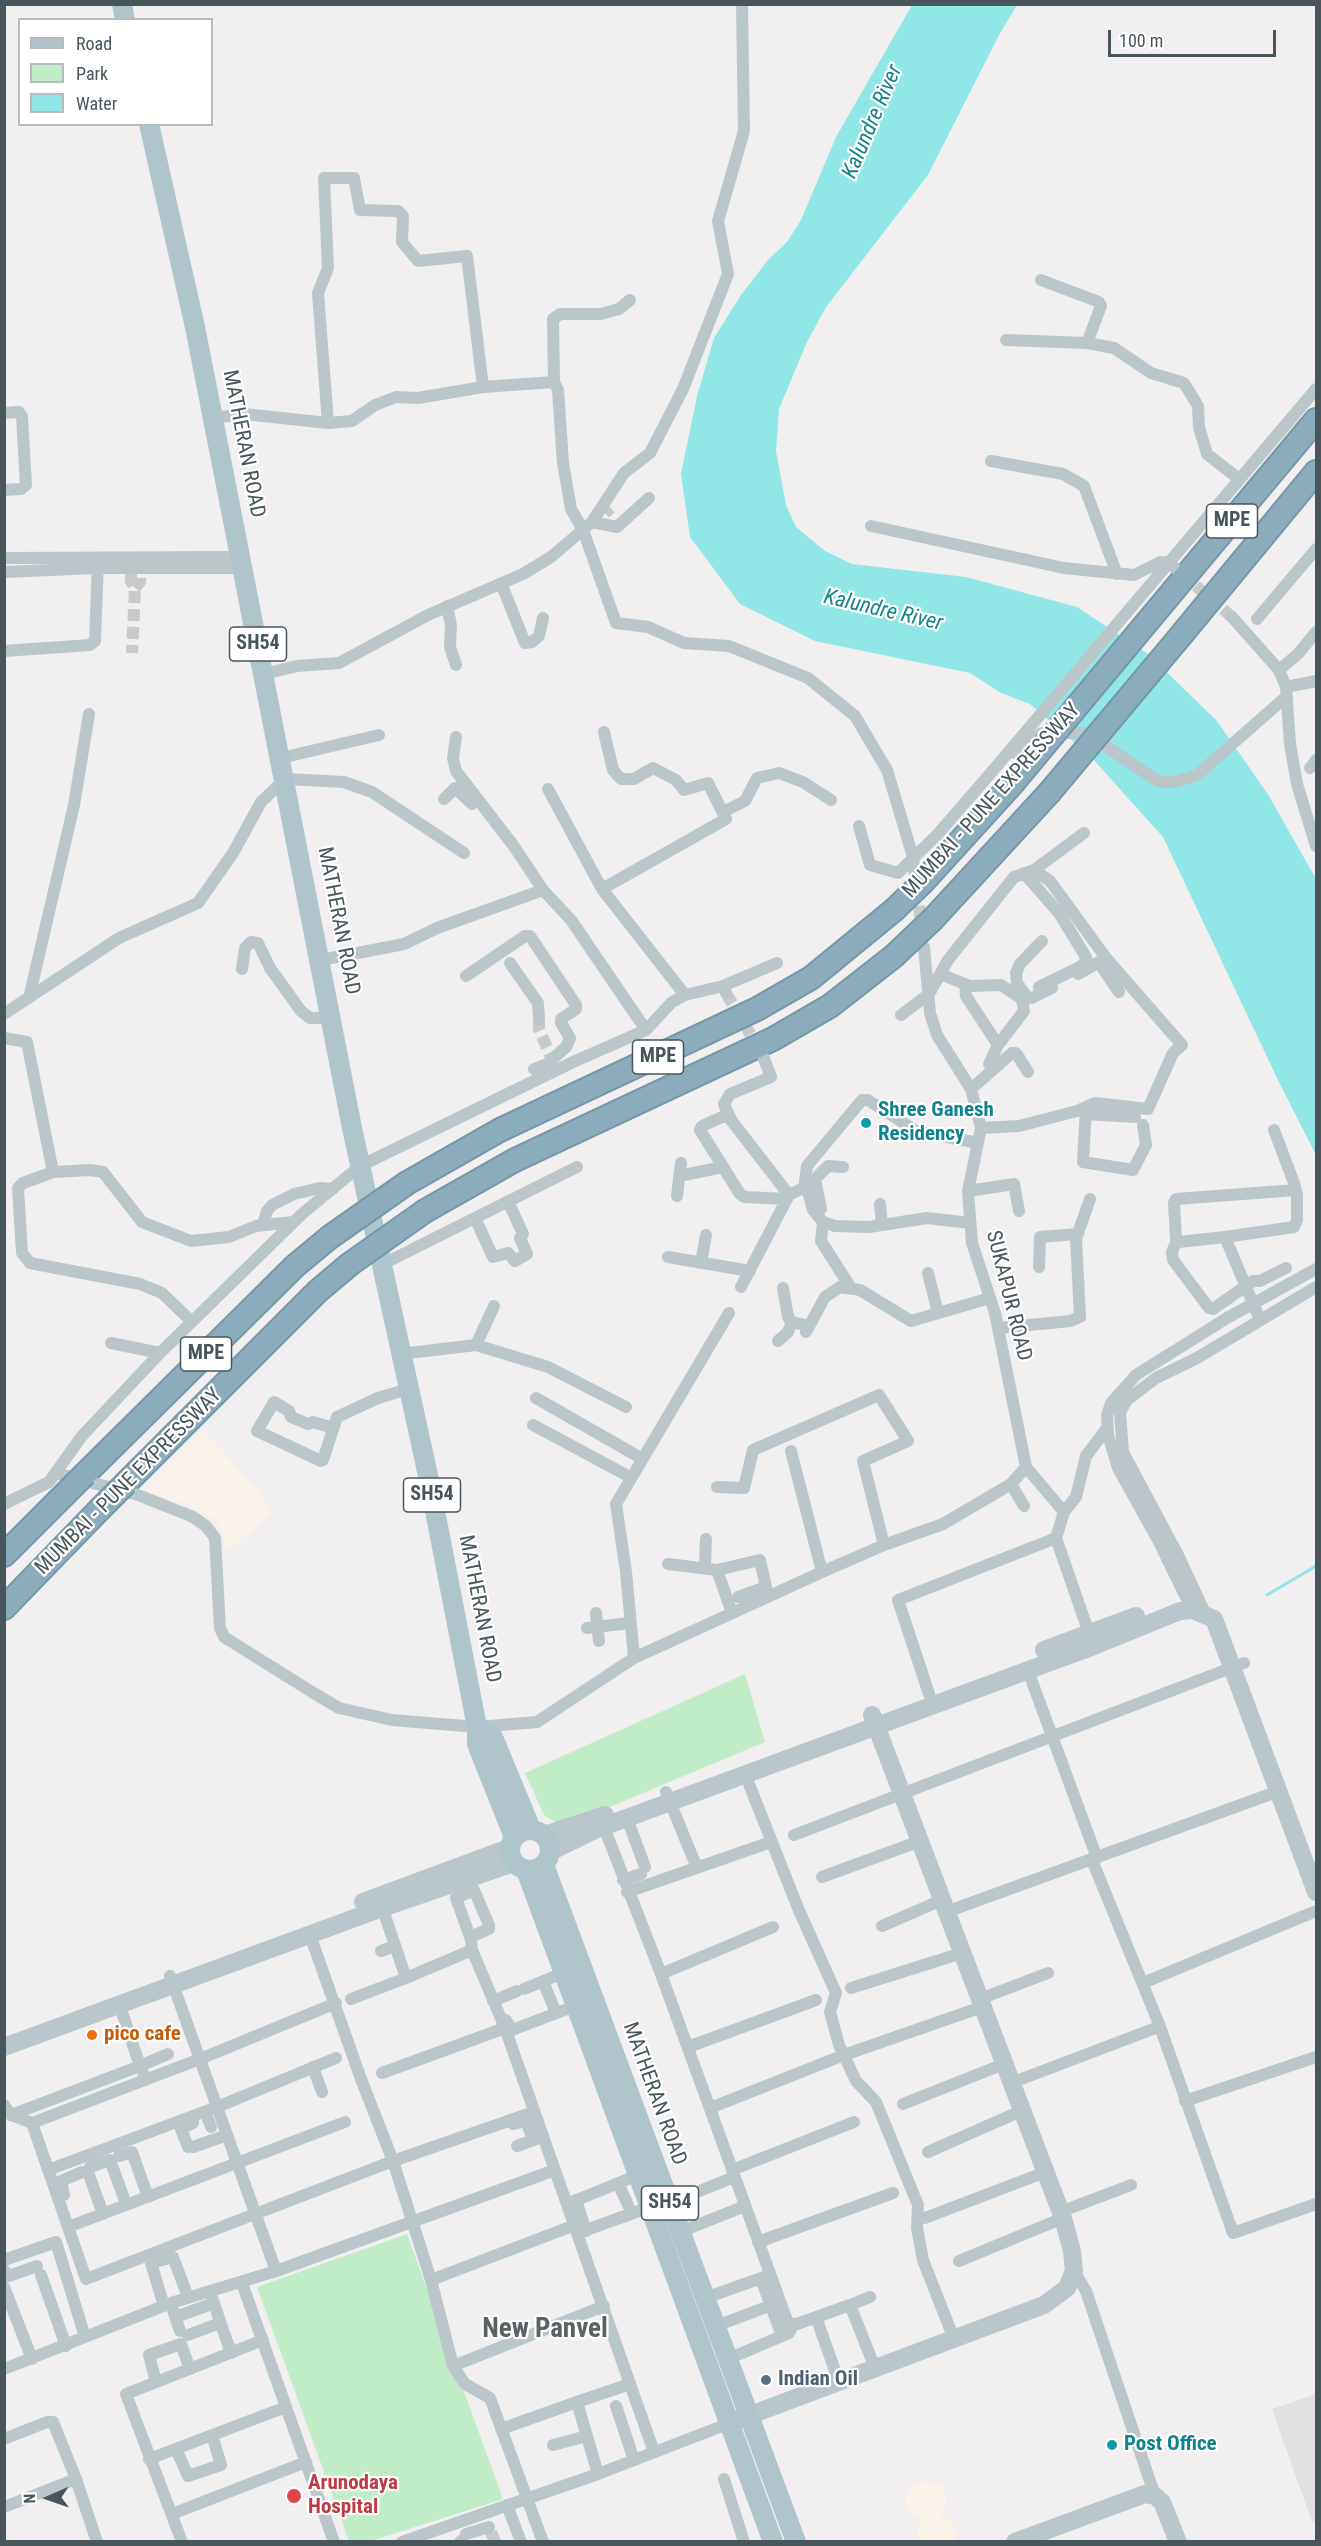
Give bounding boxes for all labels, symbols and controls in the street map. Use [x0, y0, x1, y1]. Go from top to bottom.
legend [18, 18, 213, 126]
scale bar [1111, 18, 1279, 56]
text: 100 m [1119, 30, 1163, 51]
text: Road [76, 33, 112, 54]
water label: Kalundre River [837, 61, 909, 183]
text: Park [76, 63, 108, 84]
text: Water [76, 93, 117, 114]
street label: MATHERAN ROAD [216, 368, 270, 520]
road number: MPE [1206, 504, 1258, 538]
water label: Kalundre River [821, 585, 945, 637]
road number: SH54 [230, 627, 286, 661]
street label: MUMBAI - PUNE EXPRESSWAY [898, 698, 1086, 904]
street label: MATHERAN ROAD [311, 845, 365, 997]
road number: MPE [632, 1040, 684, 1074]
place label: Shree Ganesh Residency [878, 1098, 994, 1148]
marker: Shree Ganesh Residency [859, 1116, 873, 1130]
street label: SUKAPUR ROAD [980, 1228, 1036, 1364]
road number: MPE [180, 1337, 232, 1371]
street label: MUMBAI - PUNE EXPRESSWAY [30, 1383, 228, 1581]
road number: SH54 [404, 1478, 460, 1512]
street label: MATHERAN ROAD [452, 1533, 506, 1685]
street label: MATHERAN ROAD [617, 2019, 691, 2169]
place label: pico cafe [104, 2022, 181, 2048]
marker: pico cafe [85, 2028, 99, 2042]
road number: SH54 [642, 2186, 698, 2220]
district label: New Panvel [482, 2314, 608, 2346]
place label: Indian Oil [778, 2367, 858, 2393]
marker: Indian Oil [759, 2373, 773, 2387]
place label: Post Office [1124, 2432, 1217, 2458]
marker: Post Office [1105, 2438, 1119, 2452]
north arrow [18, 2468, 78, 2528]
place label: Arunodaya Hospital [308, 2471, 398, 2521]
marker: Arunodaya Hospital [285, 2487, 303, 2505]
text: N [20, 2493, 39, 2504]

